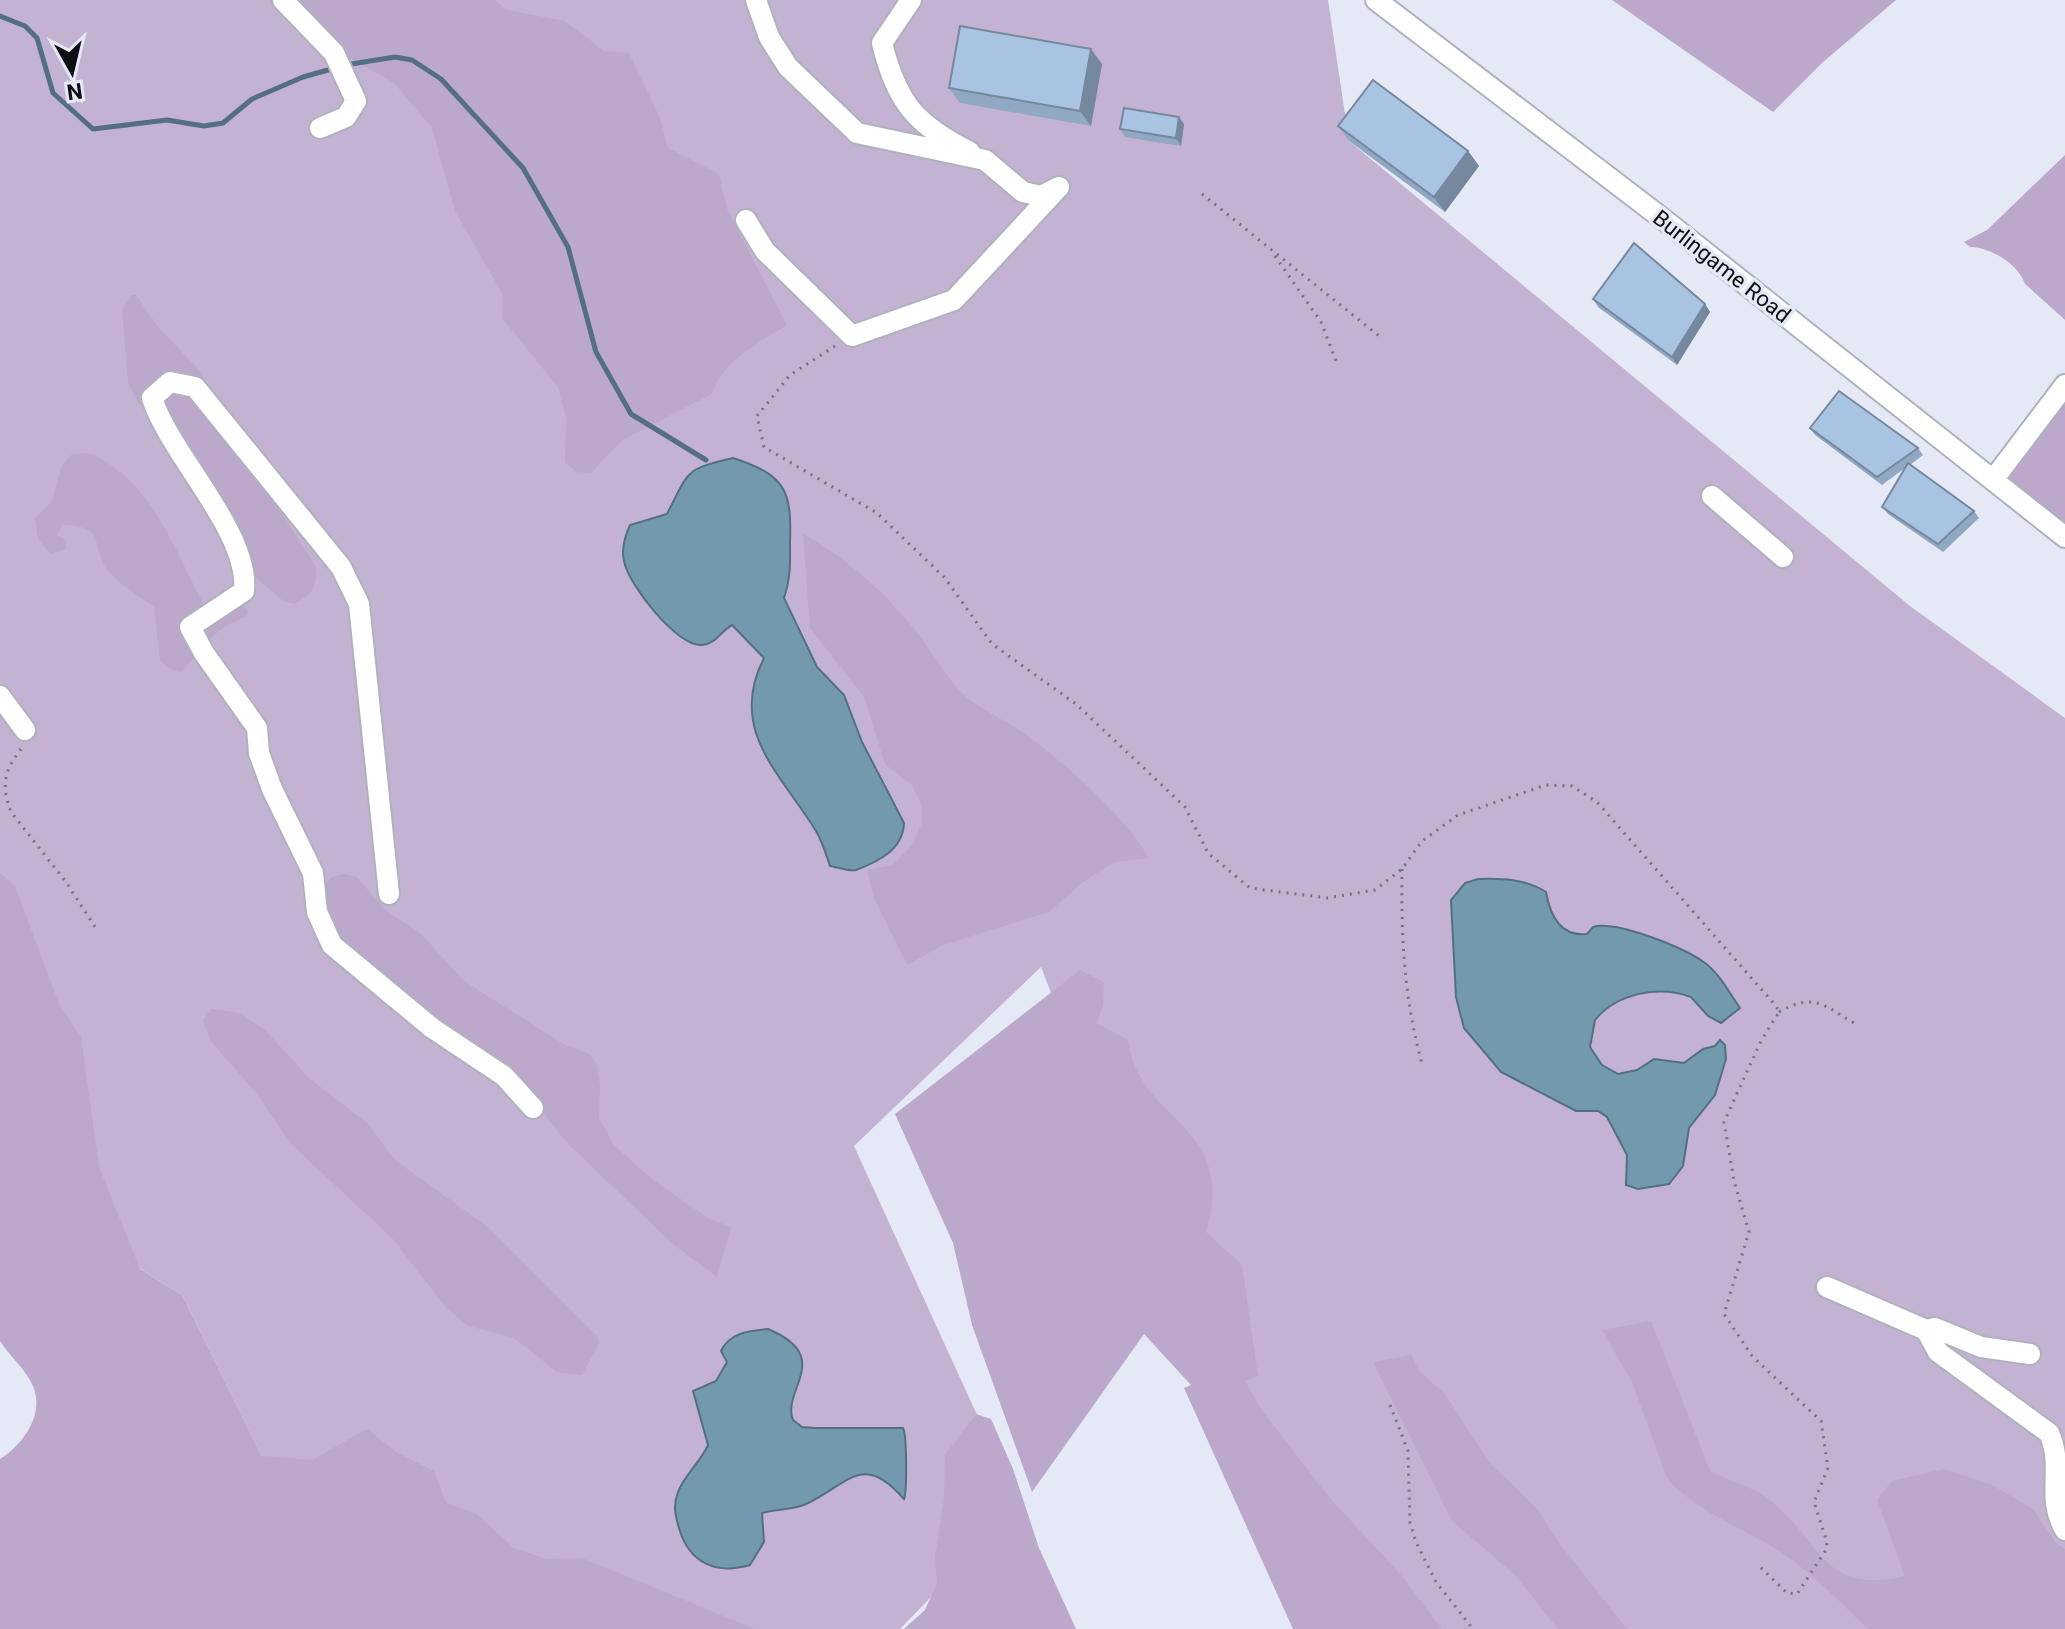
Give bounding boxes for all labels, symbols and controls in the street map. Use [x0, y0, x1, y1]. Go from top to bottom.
north arrow [32, 32, 112, 112]
text: N [65, 78, 84, 105]
street label: Burlingame Road [1648, 205, 1795, 328]

